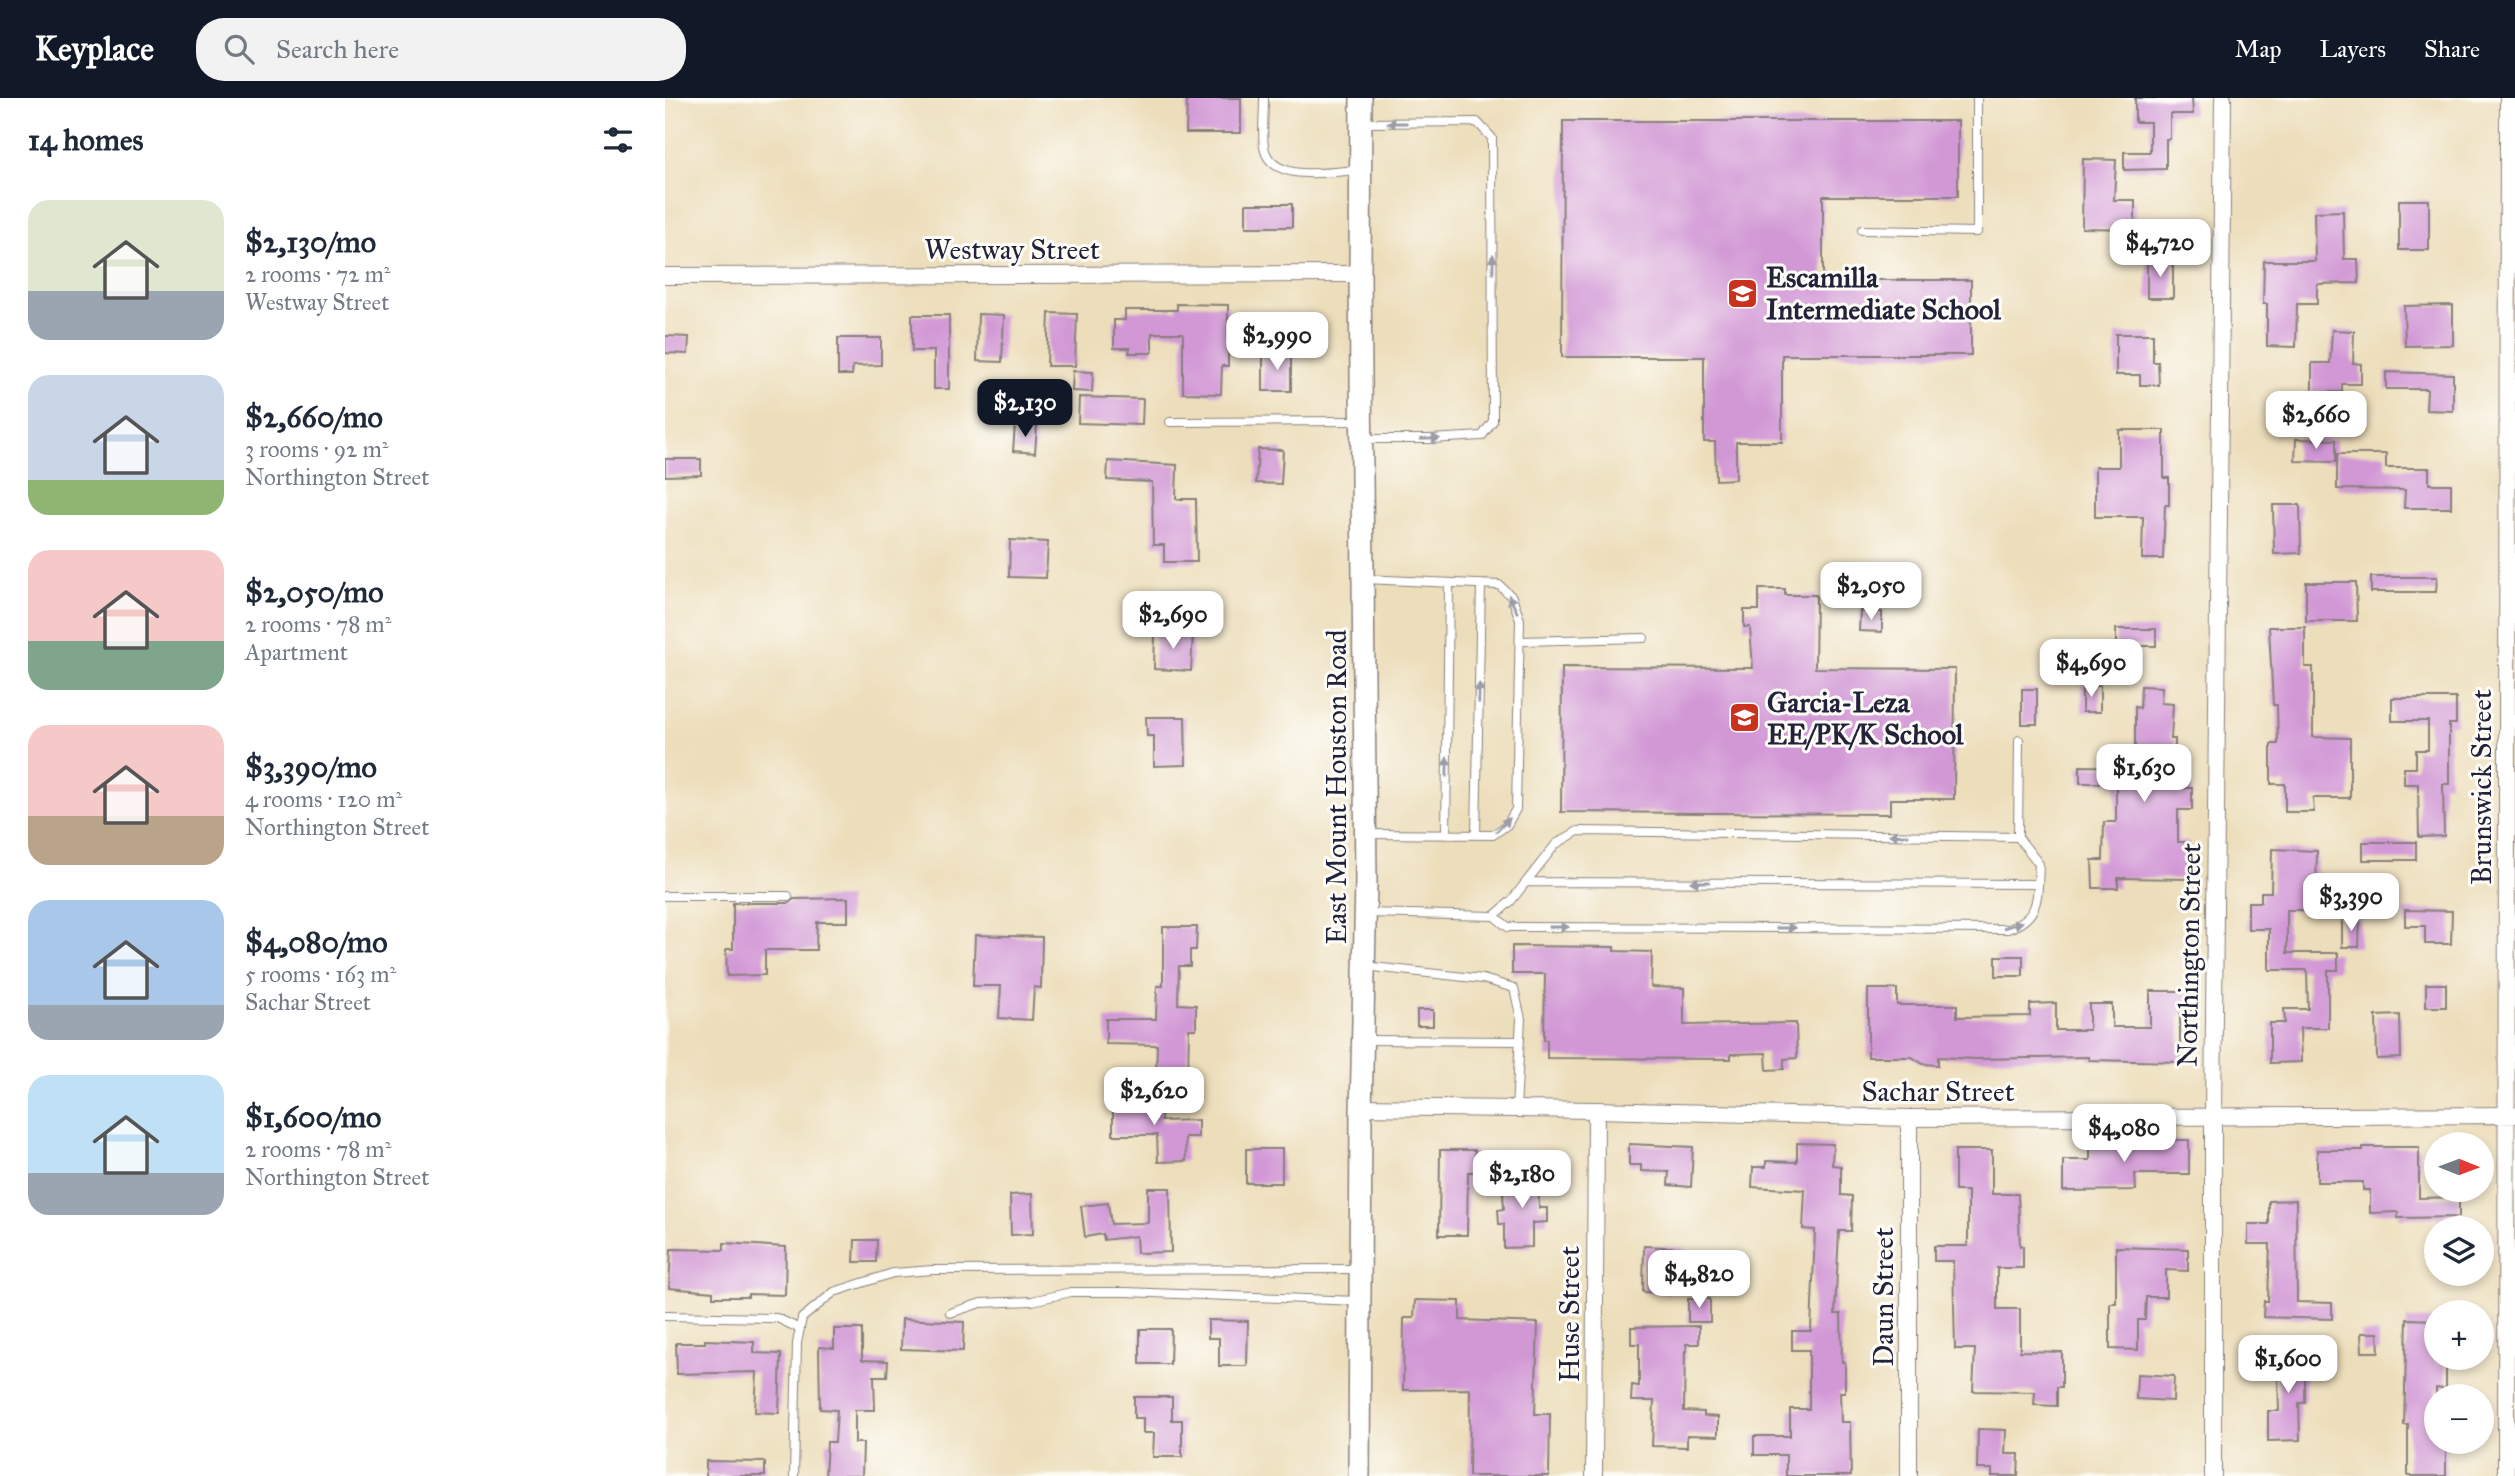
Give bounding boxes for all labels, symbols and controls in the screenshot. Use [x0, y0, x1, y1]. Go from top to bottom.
search box [196, 18, 686, 81]
text: Keyplace [35, 29, 154, 69]
icon: search [220, 30, 258, 68]
text: Search here [276, 33, 399, 65]
text: Map [2235, 34, 2282, 64]
text: Layers [2320, 34, 2386, 64]
text: Share [2424, 34, 2480, 64]
one-way arrow [1386, 117, 1408, 129]
icon: filters [599, 121, 637, 159]
text: 14 homes [28, 122, 143, 158]
pin: $4,720 [2103, 220, 2217, 279]
text: $2,130/mo [245, 224, 376, 260]
icon: home [84, 228, 168, 312]
text: $4,720 [2126, 228, 2194, 256]
street label: Westway Street [924, 232, 1100, 267]
one-way arrow [1487, 253, 1499, 275]
text: 2 rooms · 72 m² [245, 260, 390, 288]
place label: Escamilla Intermediate School [1766, 260, 2001, 327]
school or university icon: Escamilla Intermediate School [1726, 276, 1760, 310]
text: Westway Street [245, 288, 389, 316]
pin: $2,990 [1220, 313, 1334, 372]
text: $2,990 [1242, 321, 1312, 349]
pin: $2,130 [968, 380, 1082, 439]
text: $2,130 [993, 388, 1057, 416]
pin: $2,660 [2259, 392, 2373, 451]
text: $2,660/mo [245, 399, 383, 435]
text: $2,660 [2282, 400, 2350, 428]
icon: home [84, 403, 168, 487]
one-way arrow [1419, 433, 1441, 445]
text: 3 rooms · 92 m² [245, 435, 388, 463]
text: Northington Street [245, 463, 429, 491]
pin: $2,050 [1814, 562, 1928, 622]
text: $2,050 [1836, 571, 1906, 599]
text: $2,050/mo [245, 574, 384, 610]
icon: home [84, 578, 168, 662]
pin: $2,690 [1116, 592, 1230, 651]
one-way arrow [1507, 594, 1519, 614]
text: $2,690 [1138, 600, 1208, 628]
text: 2 rooms · 78 m² [245, 610, 391, 638]
street label: East Mount Houston Road [1319, 629, 1354, 945]
text: Apartment [245, 638, 348, 666]
pin: $4,690 [2034, 640, 2148, 699]
text: $4,690 [2056, 648, 2126, 676]
one-way arrow [1473, 682, 1485, 704]
place label: Garcia-Leza EE/PK/K School [1767, 685, 1964, 752]
street label: Brunswick Street [2464, 689, 2499, 885]
school or university icon: Garcia-Leza EE/PK/K School [1727, 701, 1761, 735]
pin: $1,630 [2087, 744, 2201, 804]
text: $3,390/mo [245, 749, 377, 785]
icon: home [84, 753, 168, 837]
text: $1,630 [2112, 753, 2176, 781]
one-way arrow [1441, 755, 1452, 777]
text: 4 rooms · 120 m² [245, 785, 402, 813]
text: Northington Street [245, 813, 429, 841]
one-way arrow [1495, 816, 1512, 833]
one-way arrow [1888, 829, 1910, 841]
street label: Northington Street [2170, 842, 2208, 1067]
pin: $3,390 [2294, 874, 2408, 933]
one-way arrow [1689, 876, 1711, 888]
text: $3,390 [2319, 882, 2383, 910]
one-way arrow [2002, 920, 2023, 930]
one-way arrow [1548, 921, 1570, 933]
one-way arrow [1775, 922, 1797, 934]
text: $4,080/mo [245, 924, 388, 960]
icon: home [84, 928, 168, 1012]
text: 5 rooms · 163 m² [245, 960, 396, 988]
text: Sachar Street [245, 988, 371, 1016]
pin: $2,620 [1097, 1068, 1211, 1127]
street label: Sachar Street [1861, 1074, 2015, 1109]
text: $2,620 [1120, 1076, 1188, 1104]
text: $1,600/mo [245, 1099, 381, 1135]
icon: home [84, 1103, 168, 1187]
pin: $4,080 [2067, 1104, 2181, 1164]
text: $4,080 [2088, 1113, 2160, 1141]
north arrow [2424, 1132, 2494, 1202]
map controls [2424, 1132, 2494, 1454]
text: 2 rooms · 78 m² [245, 1135, 391, 1163]
pin: $2,180 [1465, 1150, 1579, 1210]
text: $2,180 [1489, 1159, 1555, 1187]
text: Northington Street [245, 1163, 429, 1191]
button: layers [2424, 1216, 2494, 1286]
street label: Daun Street [1866, 1227, 1901, 1367]
street label: Huse Street [1552, 1246, 1587, 1382]
pin: $4,820 [1642, 1250, 1756, 1310]
text: $4,820 [1664, 1259, 1734, 1287]
button: + [2424, 1300, 2494, 1370]
pin: $1,600 [2231, 1336, 2345, 1395]
text: $1,600 [2254, 1344, 2322, 1372]
button: − [2424, 1384, 2494, 1454]

